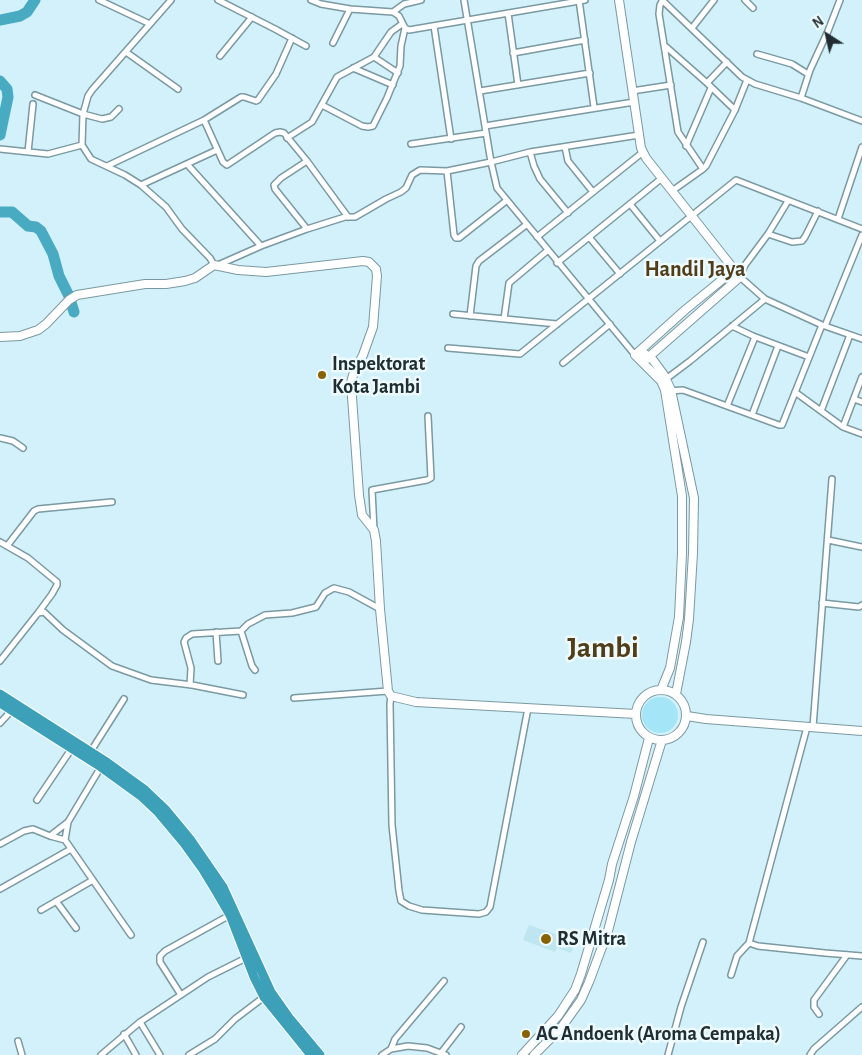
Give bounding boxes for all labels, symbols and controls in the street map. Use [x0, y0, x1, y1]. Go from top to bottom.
north arrow [802, 10, 852, 60]
text: N [810, 14, 826, 31]
district label: Handil Jaya [644, 256, 746, 282]
place label: Inspektorat Kota Jambi [332, 352, 425, 399]
marker: Inspektorat Kota Jambi [316, 369, 328, 381]
district label: Jambi [567, 630, 639, 666]
place label: RS Mitra [557, 927, 626, 951]
marker: RS Mitra [539, 932, 553, 946]
place label: AC Andoenk (Aroma Cempaka) [536, 1022, 781, 1046]
marker: AC Andoenk (Aroma Cempaka) [520, 1028, 532, 1040]

